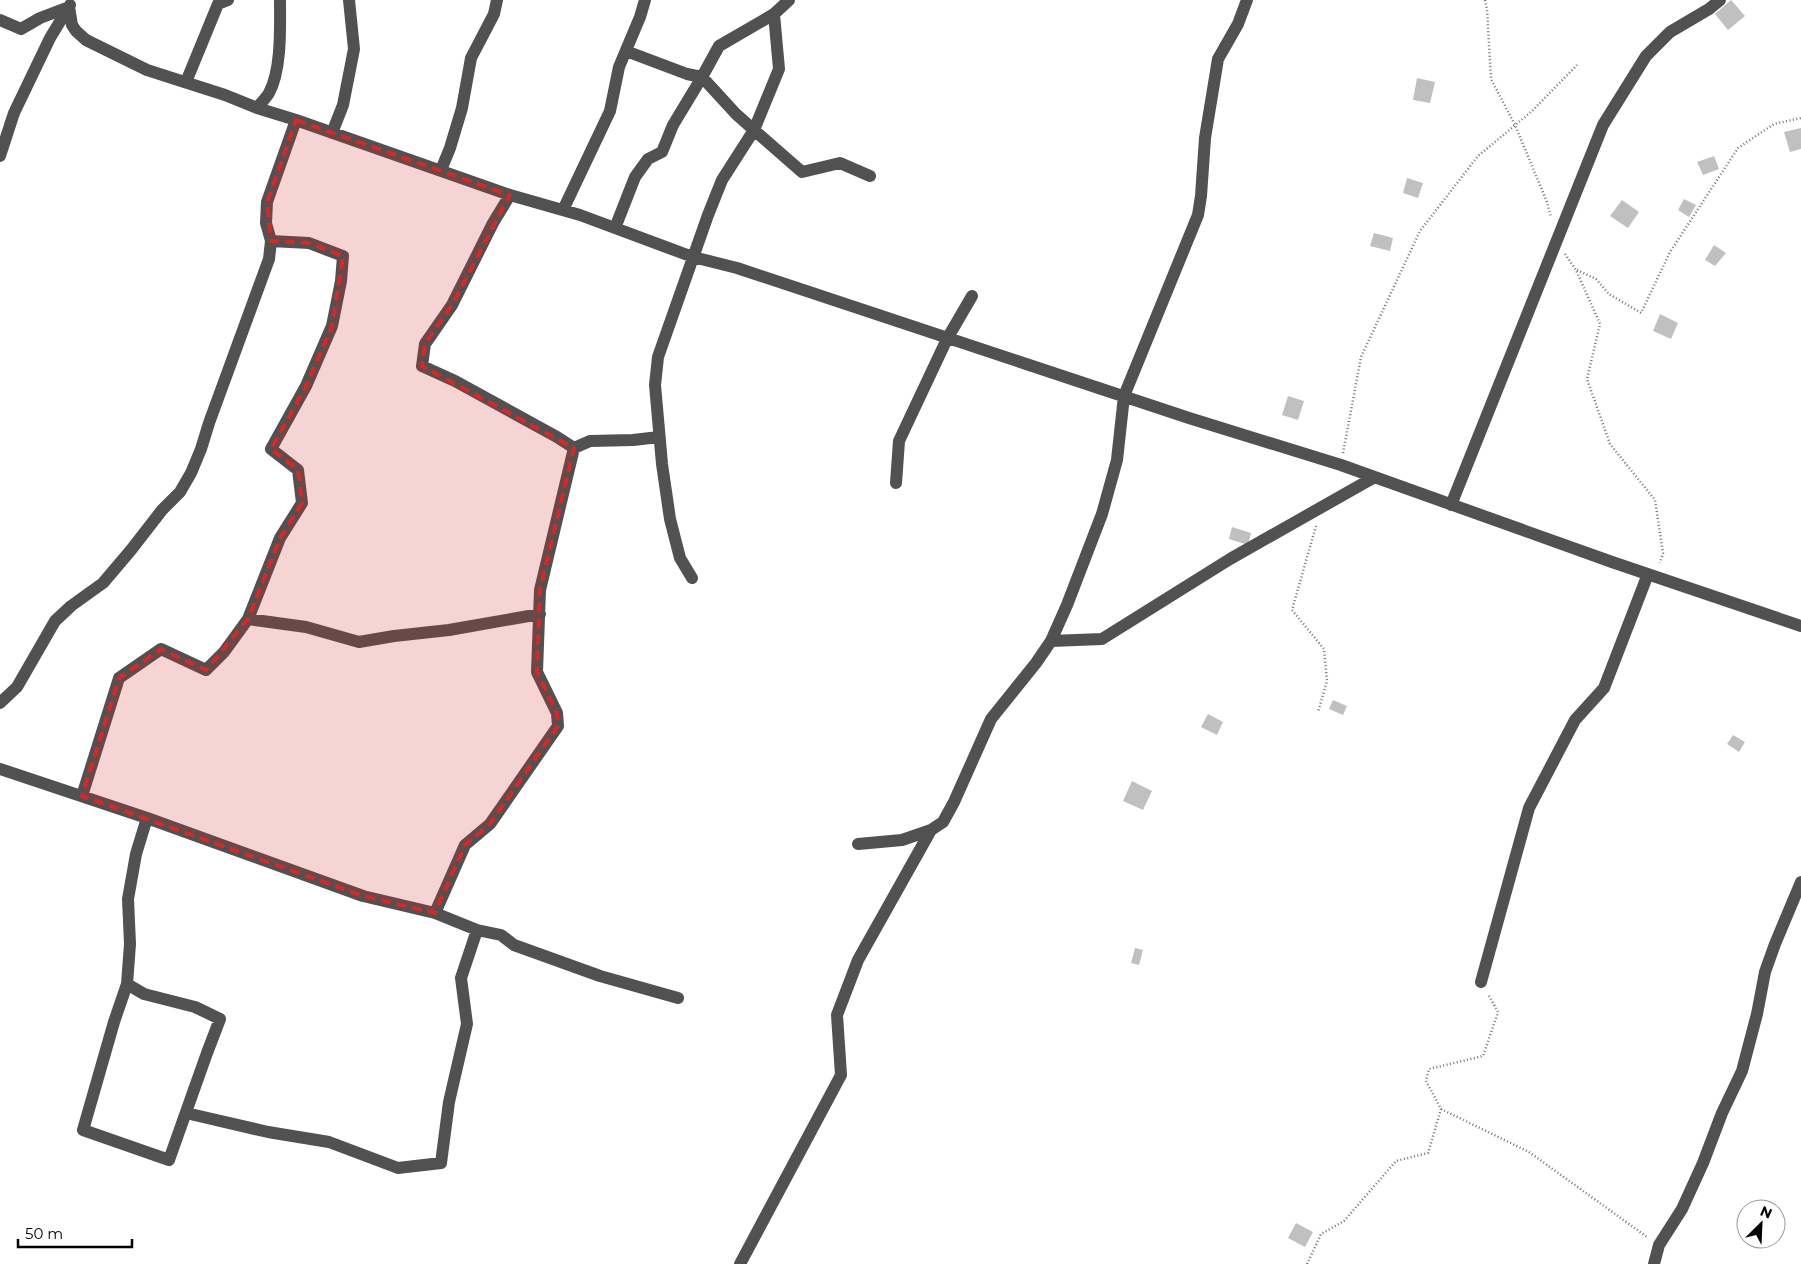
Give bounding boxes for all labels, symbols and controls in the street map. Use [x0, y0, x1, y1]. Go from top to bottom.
north arrow [1736, 1199, 1786, 1249]
text: N [1757, 1202, 1775, 1223]
scale bar [18, 1216, 131, 1248]
text: 50 m [25, 1224, 63, 1243]

